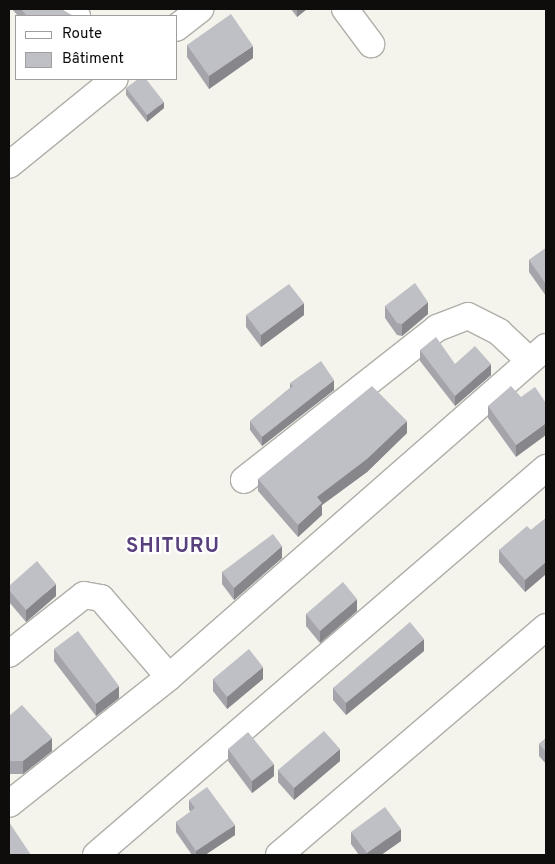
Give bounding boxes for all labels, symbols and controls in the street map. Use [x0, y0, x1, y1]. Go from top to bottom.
legend [15, 15, 178, 80]
text: Route [62, 25, 102, 44]
text: Bâtiment [62, 50, 124, 69]
district label: SHITURU [125, 535, 221, 559]

